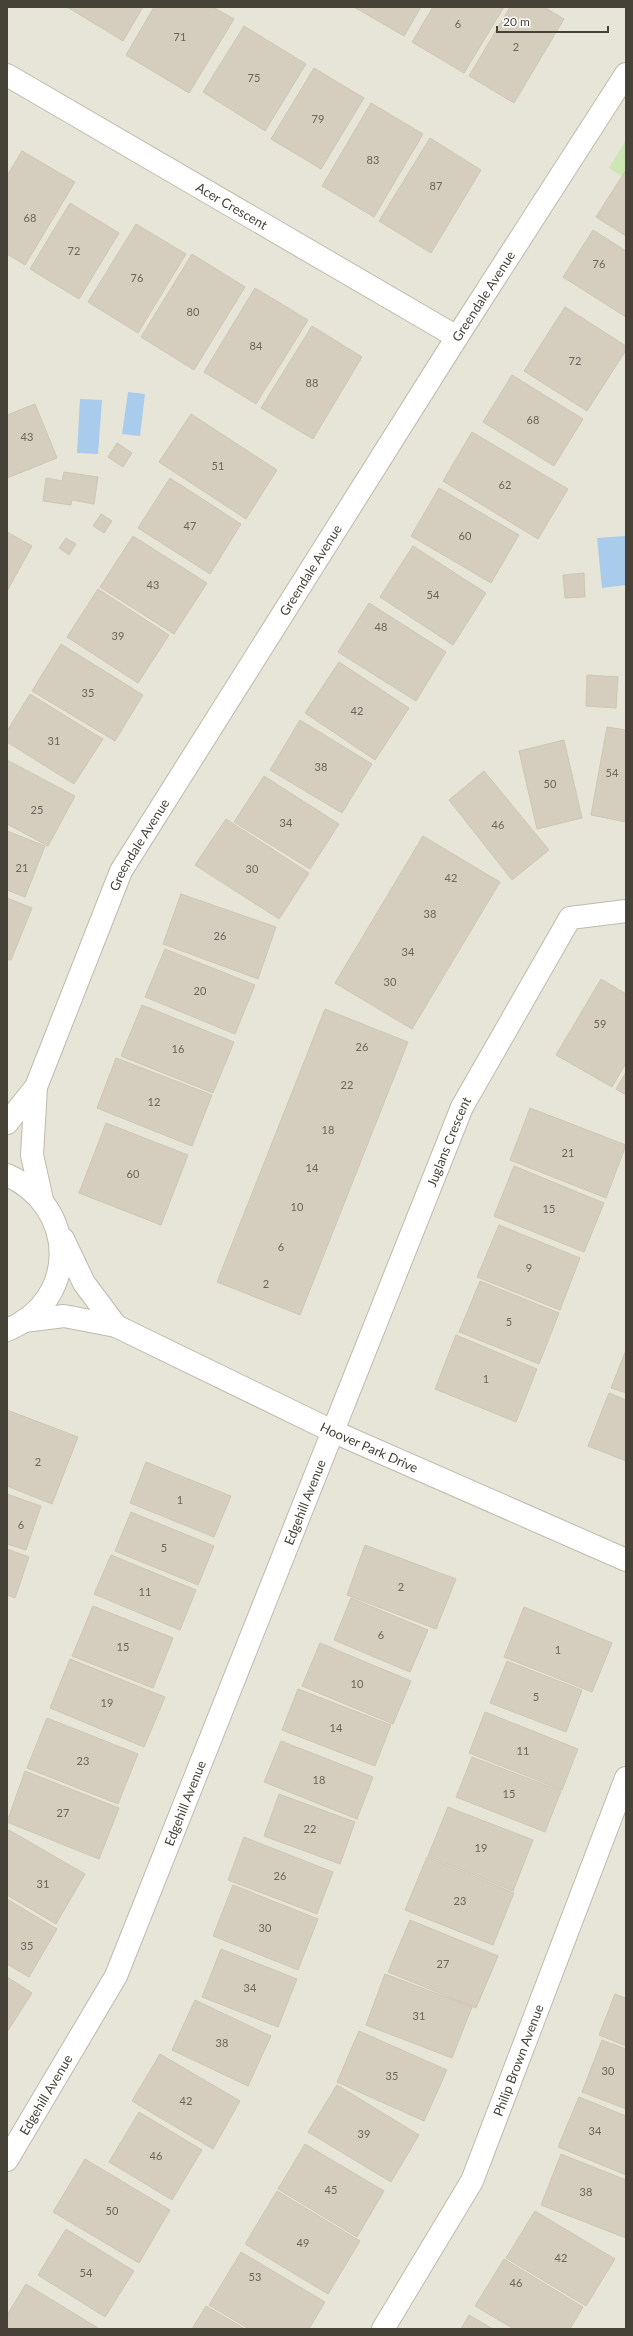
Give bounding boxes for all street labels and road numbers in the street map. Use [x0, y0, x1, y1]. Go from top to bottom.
street label: Acer Crescent [193, 179, 271, 233]
street label: Greendale Avenue [448, 248, 518, 344]
street label: Greendale Avenue [276, 521, 345, 618]
street label: Greendale Avenue [106, 796, 173, 893]
street label: Juglans Crescent [423, 1094, 474, 1189]
street label: Hoover Park Drive [318, 1419, 421, 1476]
street label: Edgehill Avenue [281, 1457, 329, 1547]
street label: Edgehill Avenue [161, 1758, 209, 1848]
street label: Philip Brown Avenue [490, 2002, 547, 2118]
street label: Edgehill Avenue [16, 2051, 76, 2138]

